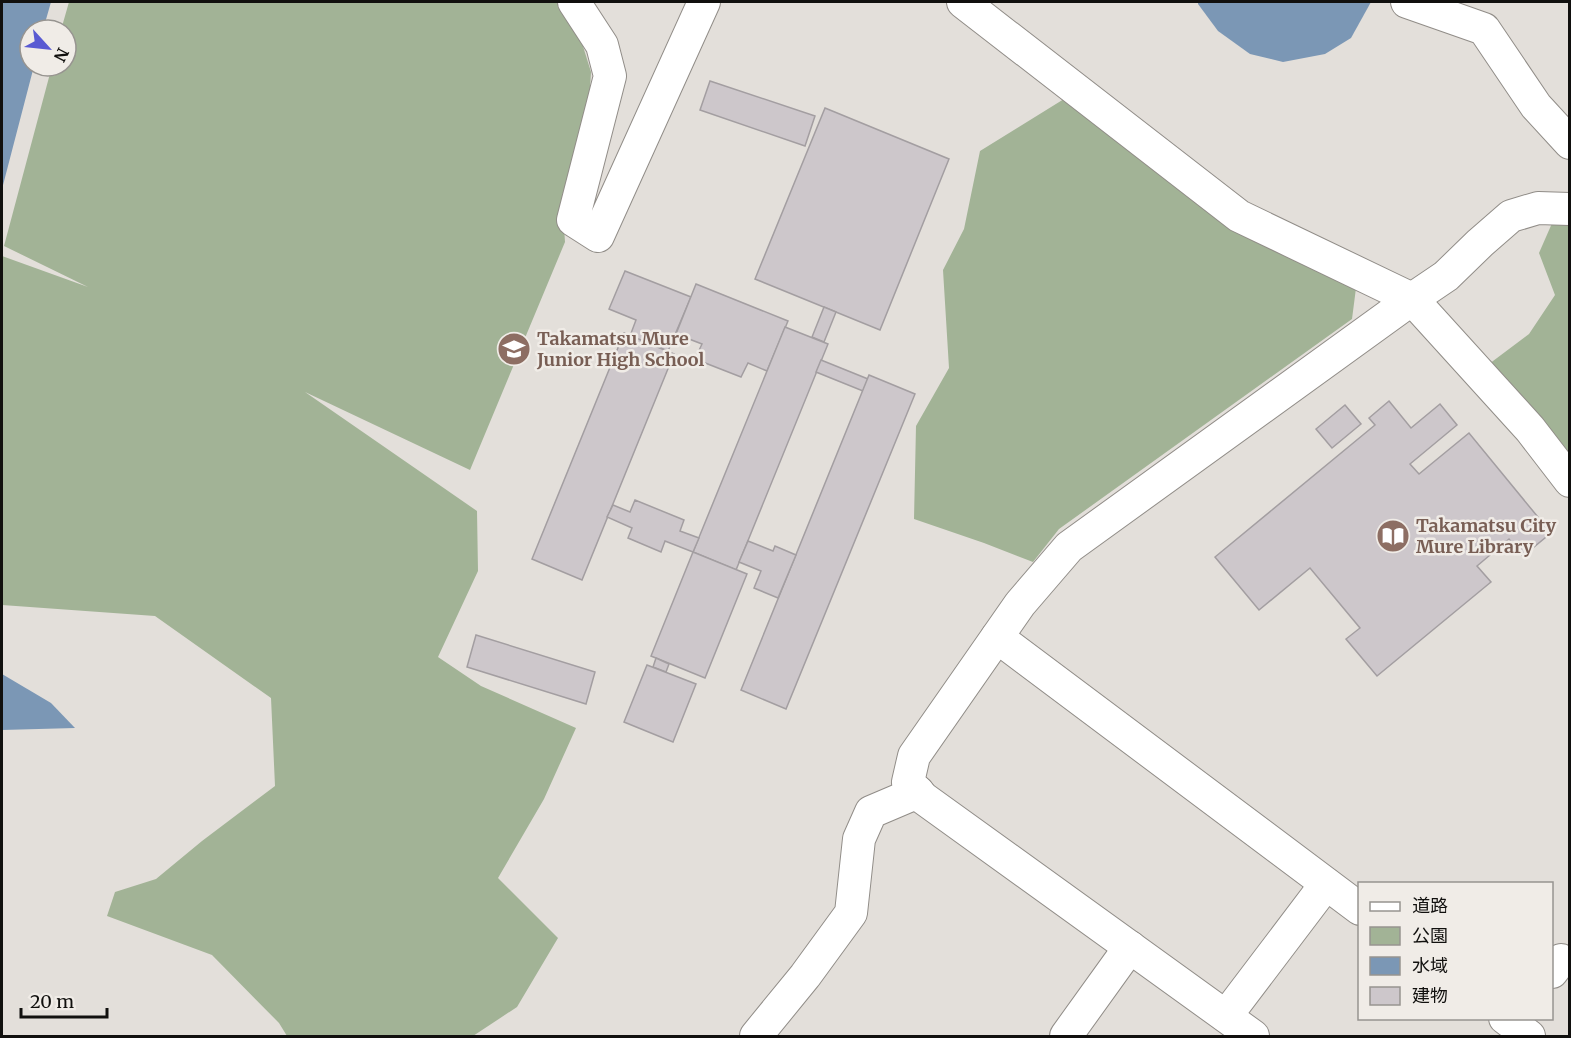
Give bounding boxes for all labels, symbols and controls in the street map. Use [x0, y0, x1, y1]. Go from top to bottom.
north arrow [18, 18, 78, 78]
text: N [49, 45, 73, 65]
place label: Takamatsu Mure Junior High School [536, 327, 704, 371]
school or university icon: Takamatsu Mure Junior High School [496, 331, 532, 367]
place label: Takamatsu City Mure Library [1416, 514, 1556, 558]
library icon: Takamatsu City Mure Library [1375, 518, 1411, 554]
legend [1358, 882, 1553, 1020]
text: 道路 [1412, 894, 1448, 917]
text: 公園 [1412, 924, 1448, 947]
text: 水域 [1412, 954, 1448, 977]
scale bar [21, 981, 106, 1019]
text: 建物 [1412, 984, 1448, 1007]
text: 20 m [30, 990, 74, 1013]

